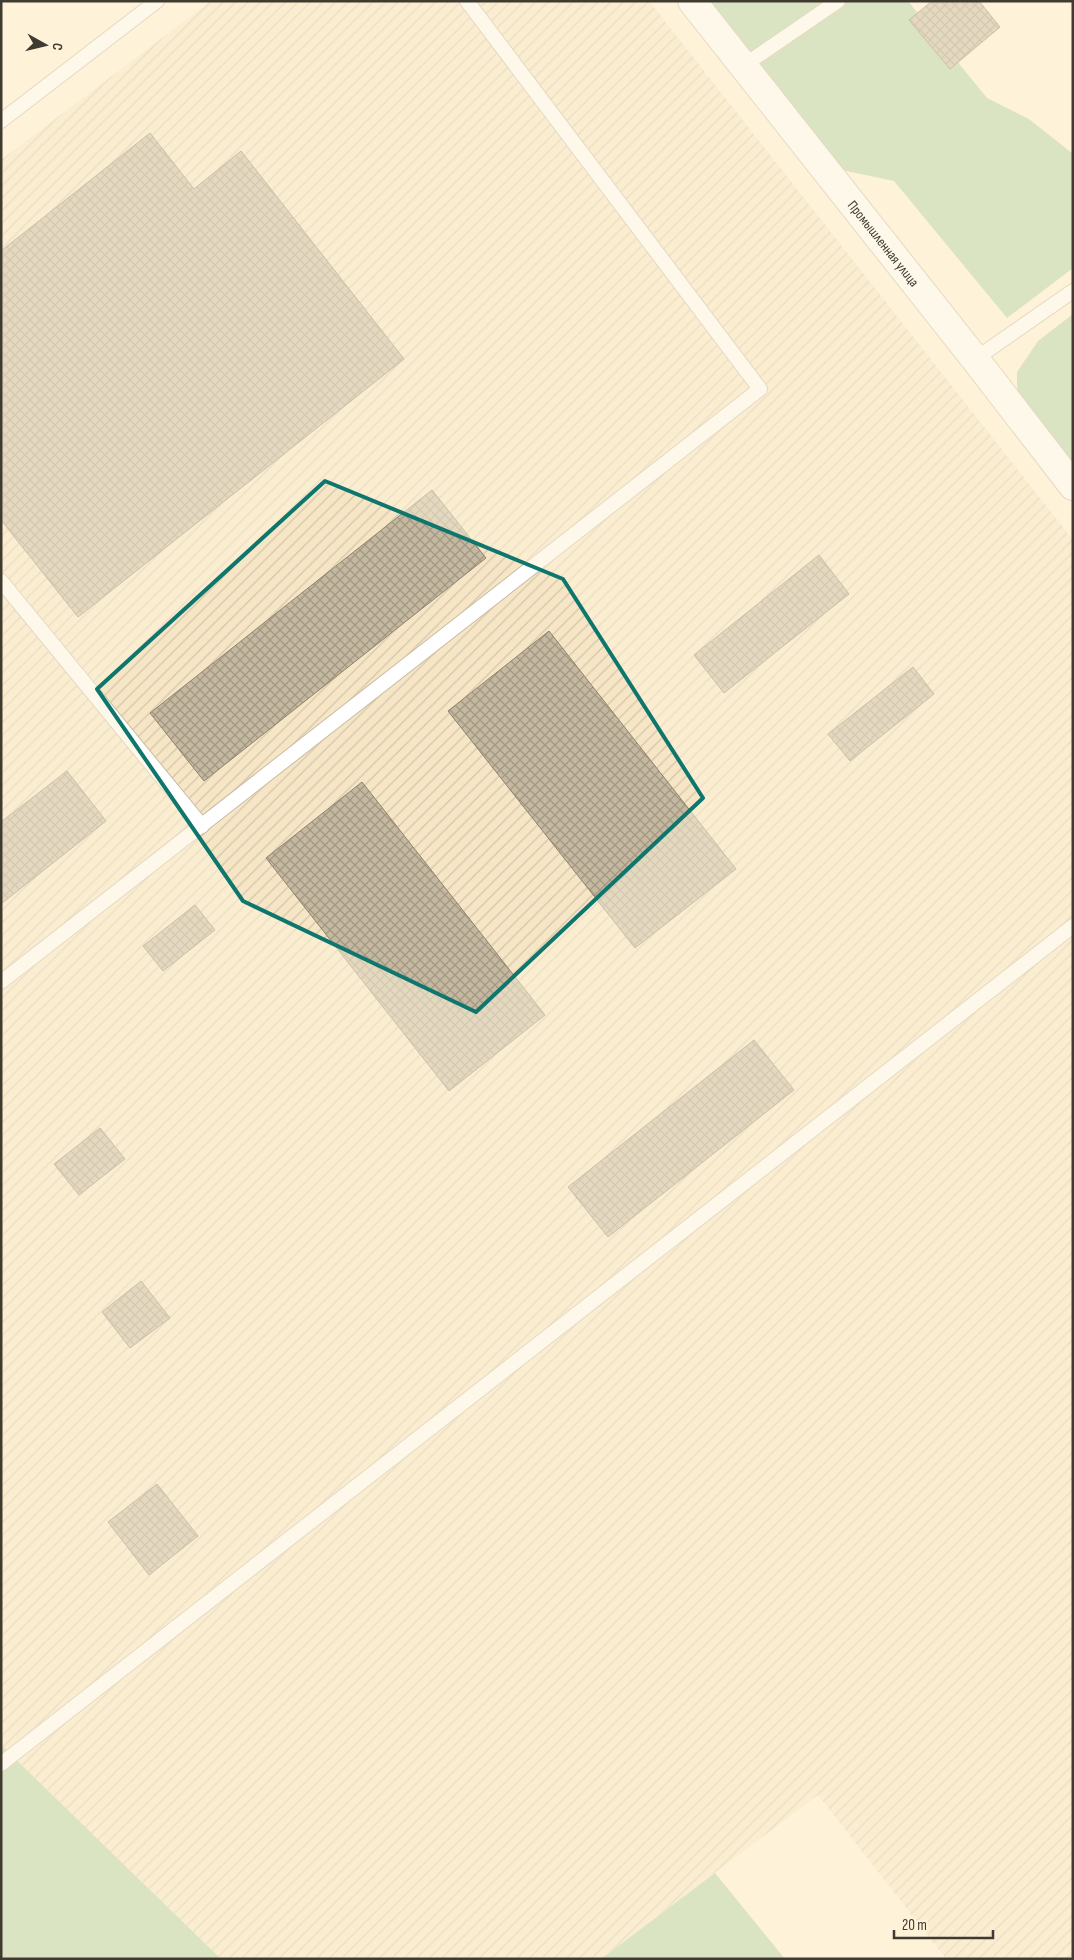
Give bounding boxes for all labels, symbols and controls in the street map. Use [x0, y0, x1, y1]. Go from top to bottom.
north arrow [20, 20, 70, 70]
text: С [48, 42, 66, 51]
street label: Промышленная улица [844, 197, 923, 290]
scale bar [894, 1908, 993, 1940]
text: 20 m [902, 1916, 927, 1935]

